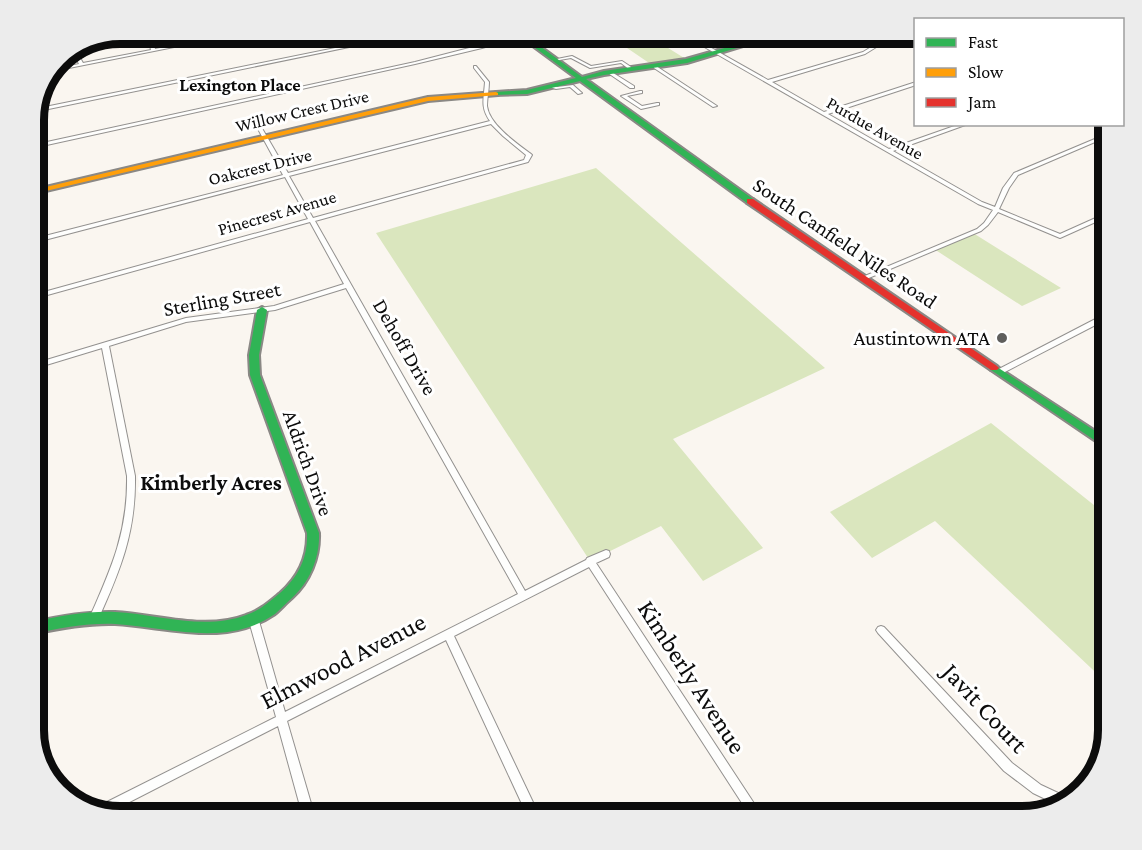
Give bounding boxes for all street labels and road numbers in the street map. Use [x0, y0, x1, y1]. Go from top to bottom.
street label: Willow Crest Drive [233, 86, 371, 136]
street label: Purdue Avenue [823, 92, 927, 164]
street label: Oakcrest Drive [206, 144, 314, 190]
street label: South Canfield Niles Road [749, 172, 941, 314]
street label: Pinecrest Avenue [216, 187, 339, 239]
street label: Sterling Street [161, 277, 284, 321]
street label: Dehoff Drive [368, 295, 442, 399]
street label: Aldrich Drive [278, 407, 338, 519]
street label: Kimberly Avenue [632, 595, 752, 759]
street label: Elmwood Avenue [256, 607, 430, 715]
street label: Javit Court [935, 656, 1034, 759]

